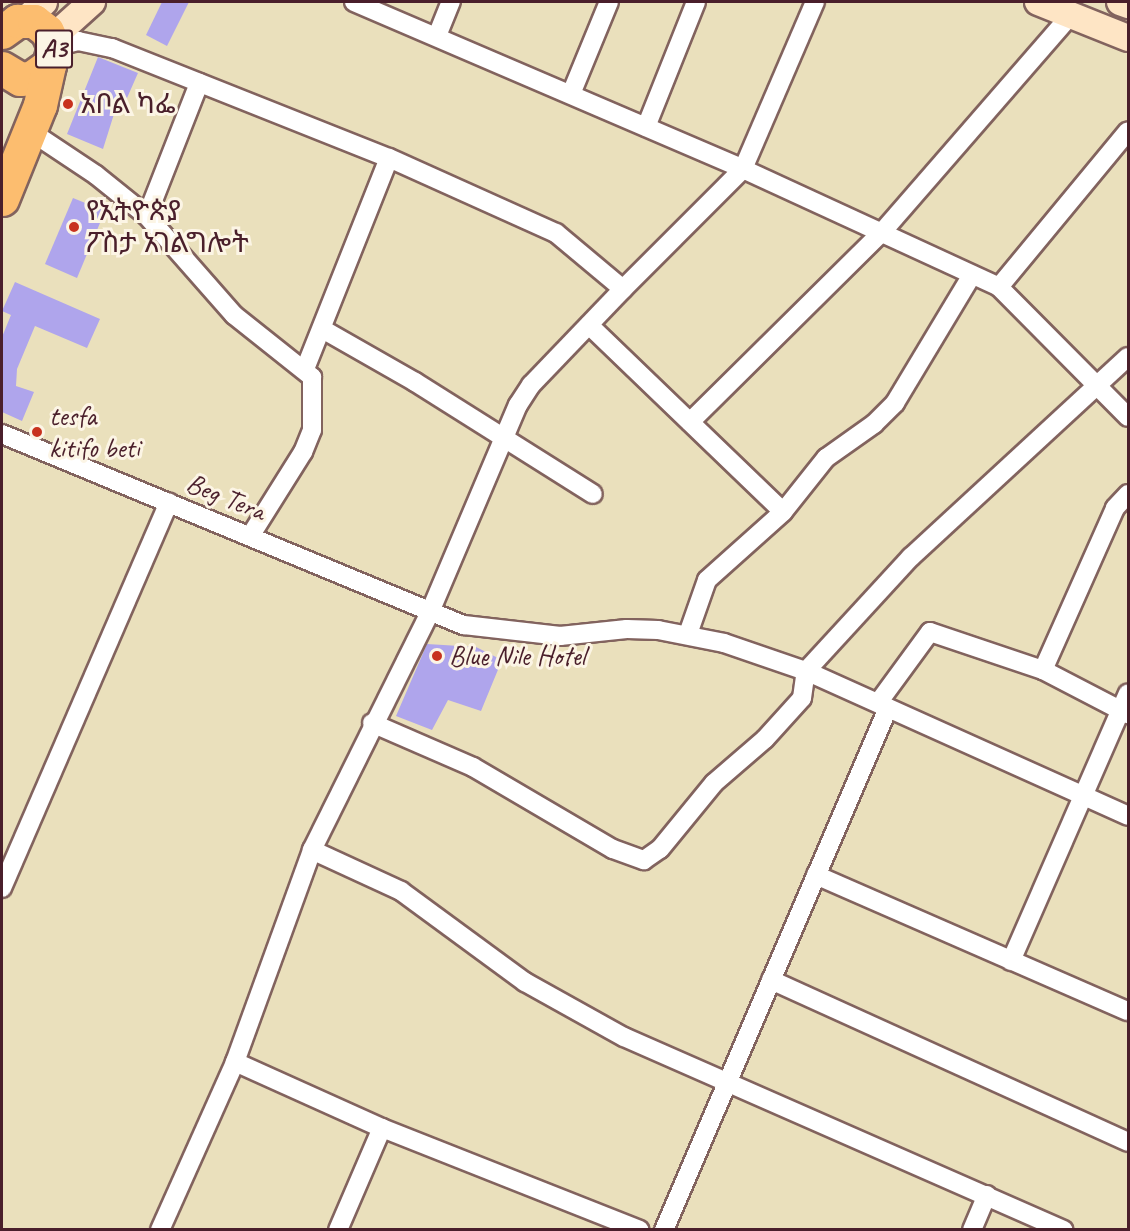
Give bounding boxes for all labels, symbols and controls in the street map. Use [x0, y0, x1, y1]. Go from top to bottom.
road number: A3 [34, 25, 74, 73]
place label: አቦል ካፌ [80, 87, 176, 121]
marker: አቦል ካፌ [61, 97, 75, 111]
place label: የኢትዮጵያ ፖስታ አገልግሎት [86, 194, 249, 260]
marker: የኢትዮጵያ ፖስታ አገልግሎት [67, 220, 81, 234]
place label: tesfa kitifo beti [49, 399, 140, 465]
marker: tesfa kitifo beti [30, 425, 44, 439]
street label: Beg Tera [182, 466, 270, 528]
place label: Blue Nile Hotel [449, 639, 587, 673]
marker: Blue Nile Hotel [430, 649, 444, 663]

